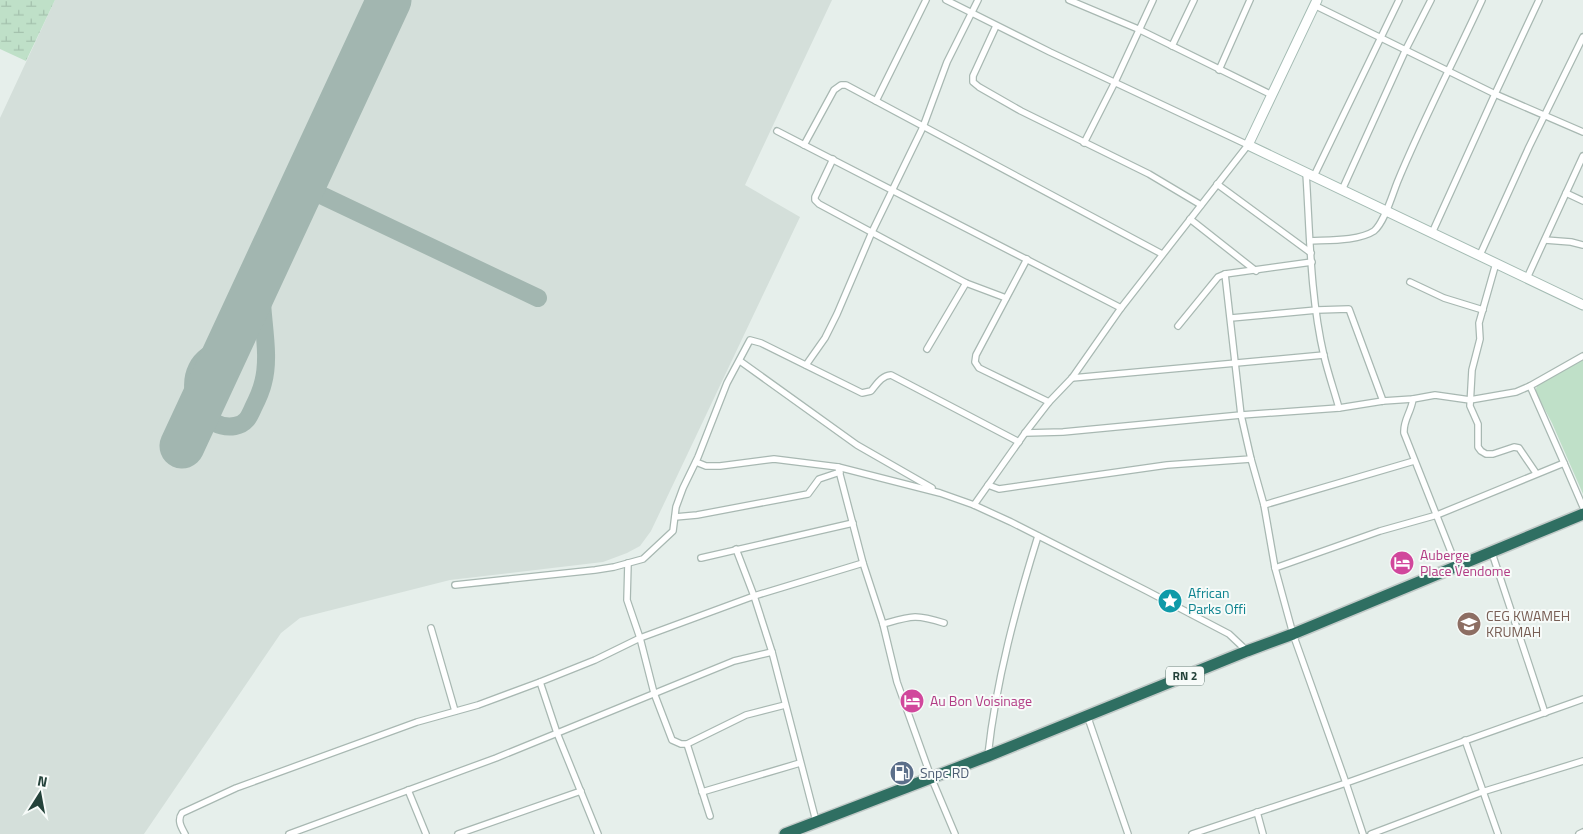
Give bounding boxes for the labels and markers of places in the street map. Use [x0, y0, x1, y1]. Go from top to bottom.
place label: Auberge Place Vendome [1420, 544, 1511, 581]
hotel icon: Auberge Place Vendome [1389, 550, 1415, 576]
place label: African Parks Offi [1188, 582, 1246, 619]
place icon: African Parks Offi [1157, 588, 1183, 614]
place label: CEG KWAMEH KRUMAH [1486, 605, 1570, 642]
school or university icon: CEG KWAMEH KRUMAH [1456, 611, 1482, 637]
hotel icon: Au Bon Voisinage [899, 688, 925, 714]
place label: Au Bon Voisinage [930, 690, 1032, 711]
fuel station icon: Snpc RD [889, 760, 915, 786]
place label: Snpc RD [920, 762, 969, 783]

